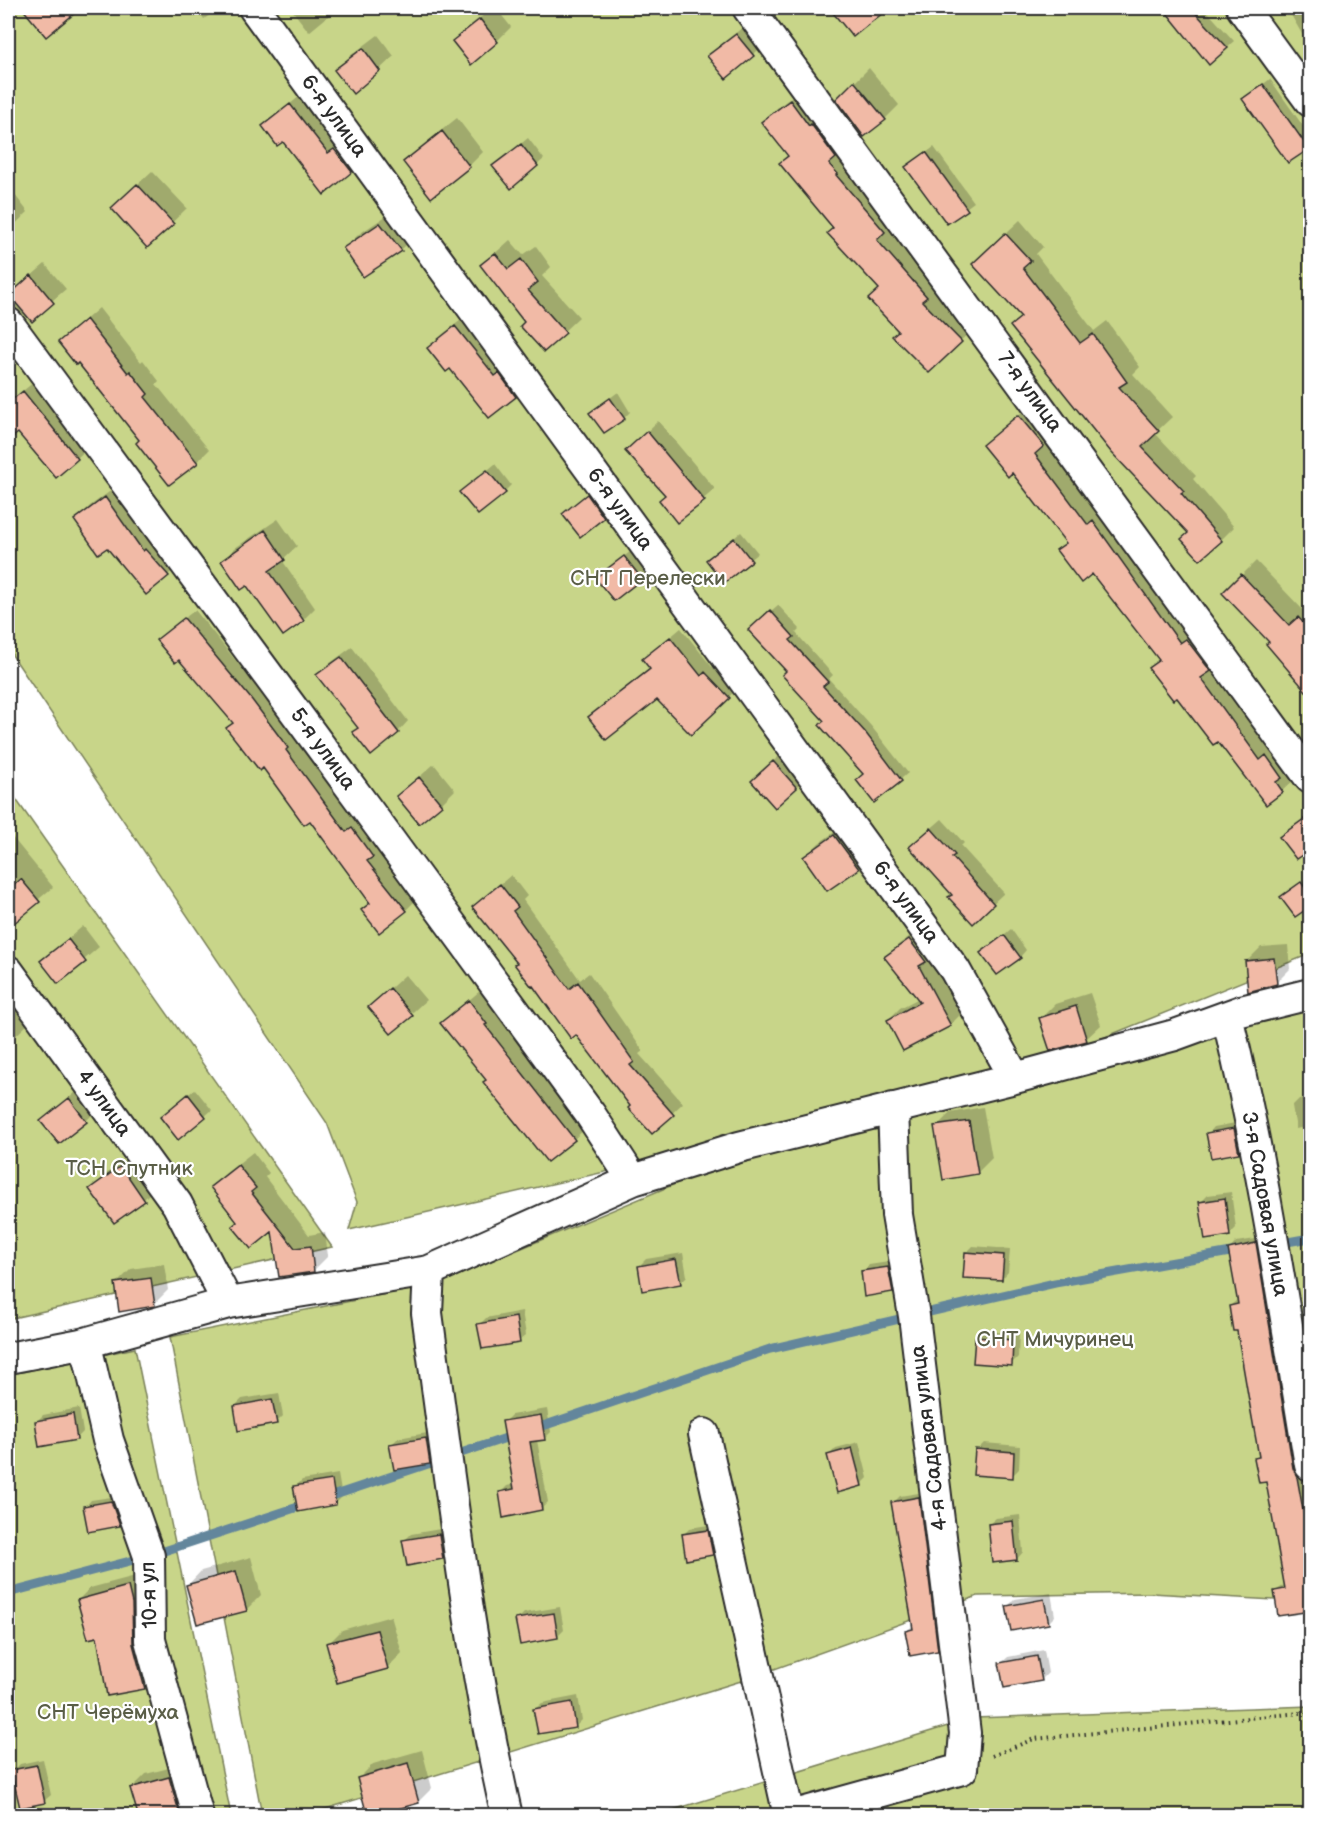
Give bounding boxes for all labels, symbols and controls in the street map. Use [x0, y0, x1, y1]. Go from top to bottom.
street label: 6-я улица [296, 70, 373, 163]
street label: 7-я улица [992, 347, 1068, 438]
street label: 6-я улица [582, 463, 659, 556]
park label: СНТ Перелески [570, 566, 726, 591]
street label: 5-я улица [285, 703, 361, 795]
street label: 6-я улица [868, 856, 945, 949]
street label: 4 улица [71, 1065, 137, 1142]
street label: 3-я Садовая улица [1236, 1110, 1294, 1299]
park label: ТСН Спутник [65, 1156, 193, 1181]
park label: СНТ Мичуринец [977, 1327, 1134, 1352]
street label: 4-я Садовая улица [905, 1343, 953, 1532]
street label: 10-я ул [135, 1561, 163, 1629]
park label: СНТ Черёмуха [37, 1700, 180, 1725]

